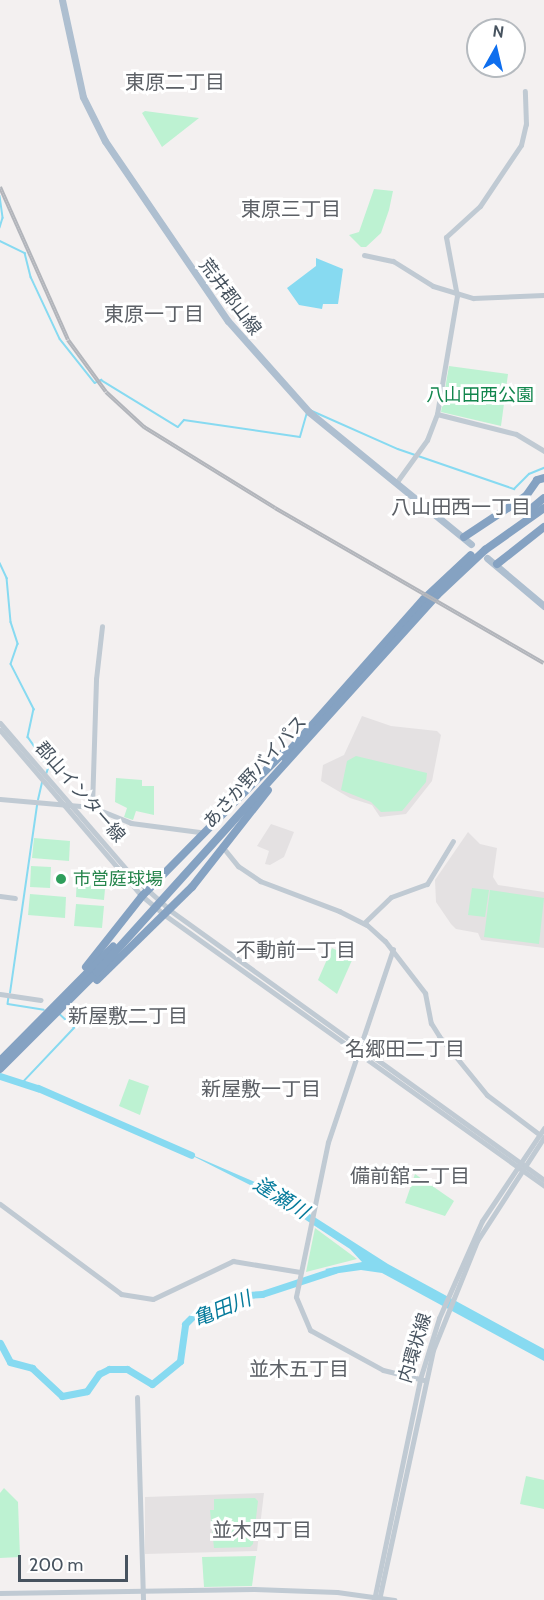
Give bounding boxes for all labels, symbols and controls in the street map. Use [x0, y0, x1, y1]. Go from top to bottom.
north arrow [466, 18, 526, 78]
text: N [491, 21, 505, 42]
district label: 東原二丁目 [125, 70, 225, 94]
district label: 東原三丁目 [241, 197, 341, 221]
street label: 荒井郡山線 [194, 255, 266, 339]
district label: 東原一丁目 [104, 302, 204, 326]
park label: 八山田西公園 [426, 384, 534, 406]
district label: 八山田西一丁目 [391, 495, 531, 519]
street label: あさか野バイパス [199, 711, 311, 833]
street label: 郡山インター線 [31, 737, 129, 847]
place label: 市営庭球場 [73, 868, 163, 890]
marker: 市営庭球場 [54, 872, 68, 886]
district label: 不動前一丁目 [236, 938, 356, 962]
district label: 新屋敷二丁目 [68, 1004, 188, 1028]
district label: 名郷田二丁目 [345, 1037, 465, 1061]
district label: 新屋敷一丁目 [201, 1077, 321, 1101]
district label: 備前舘二丁目 [350, 1164, 470, 1188]
water label: 逢瀬川 [249, 1172, 313, 1224]
water label: 亀田川 [190, 1287, 254, 1331]
street label: 内環状線 [394, 1310, 436, 1386]
district label: 並木五丁目 [249, 1357, 349, 1381]
district label: 並木四丁目 [212, 1518, 312, 1542]
scale bar [21, 1543, 130, 1581]
text: 200 m [29, 1554, 83, 1576]

